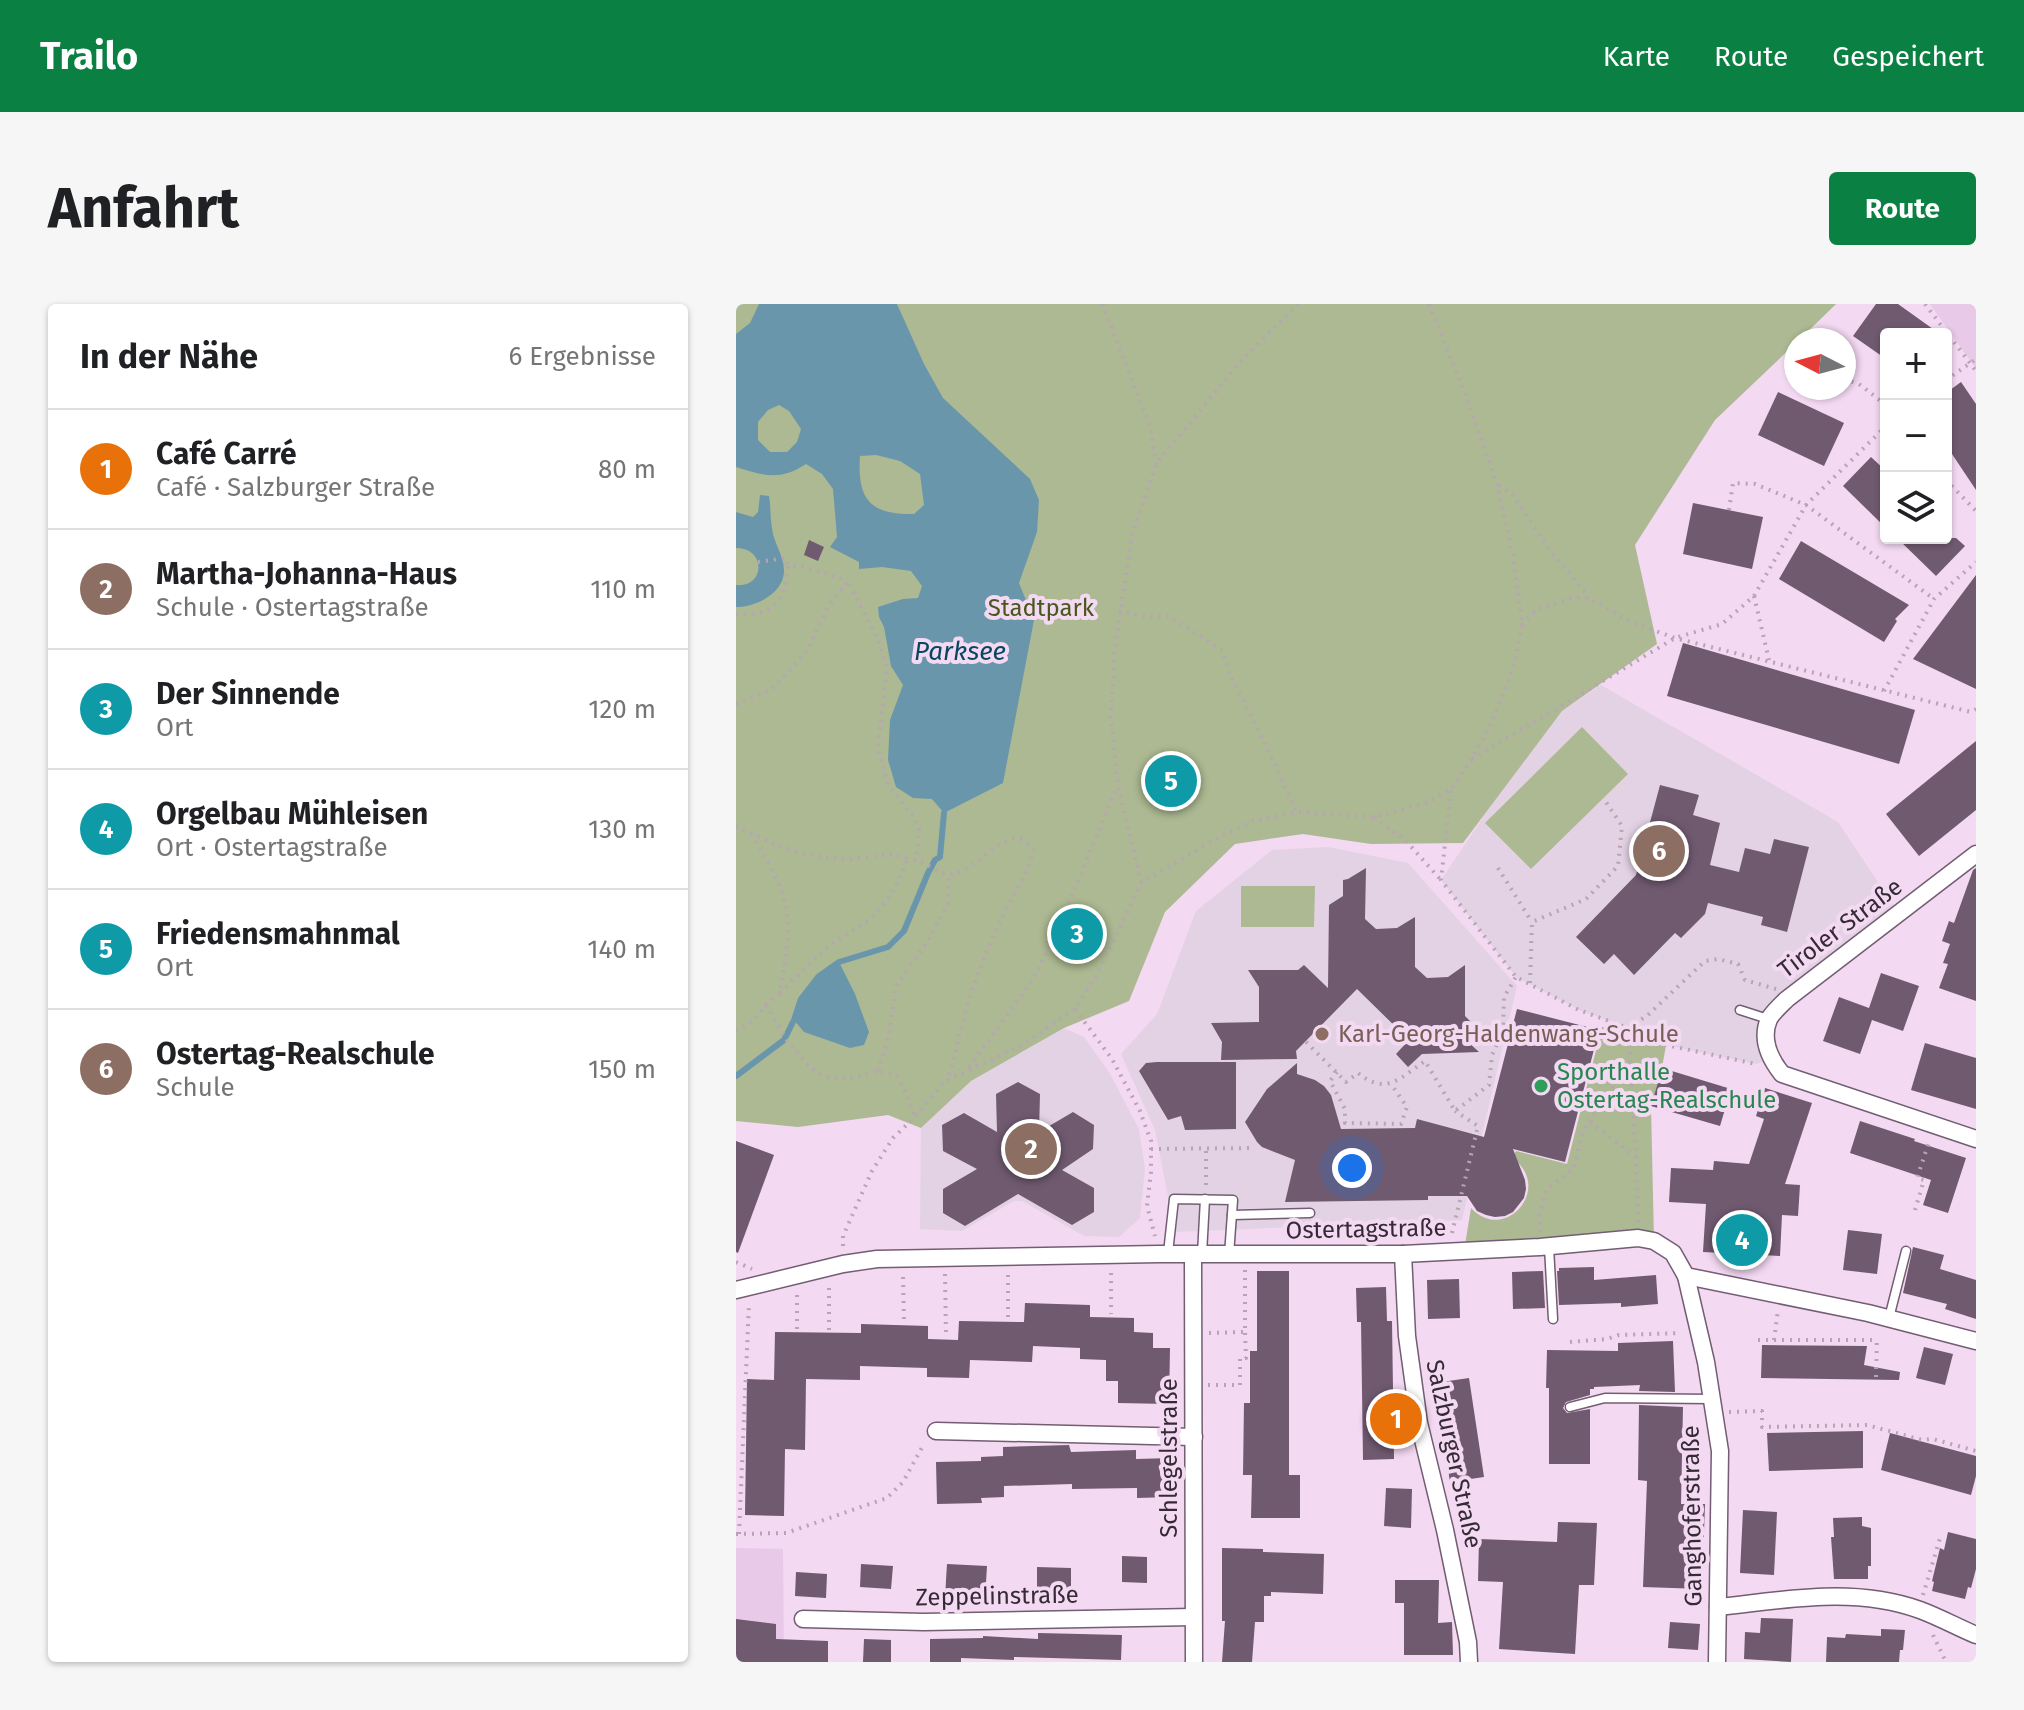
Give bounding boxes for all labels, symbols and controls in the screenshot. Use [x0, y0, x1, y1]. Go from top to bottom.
text: Trailo [40, 33, 138, 79]
text: Karte [1603, 40, 1670, 73]
text: Route [1714, 40, 1788, 73]
text: Gespeichert [1832, 40, 1984, 73]
button: Route [1829, 172, 1976, 245]
text: Anfahrt [48, 175, 239, 242]
north arrow [1784, 328, 1856, 400]
map controls [1880, 328, 1952, 544]
button: + [1880, 328, 1952, 400]
text: In der Nähe [80, 336, 258, 377]
text: 6 Ergebnisse [508, 341, 656, 372]
button: − [1880, 400, 1952, 472]
text: Café Carré [156, 436, 297, 472]
text: 1 [100, 454, 112, 485]
text: 80 m [598, 454, 656, 485]
text: Café · Salzburger Straße [156, 472, 435, 503]
button: layers [1880, 472, 1952, 544]
text: Martha-Johanna-Haus [156, 556, 457, 592]
text: 2 [99, 574, 113, 605]
text: 110 m [590, 574, 656, 605]
text: Schule · Ostertagstraße [156, 592, 429, 623]
park label: Stadtpark [988, 594, 1095, 622]
water label: Parksee [914, 636, 1006, 667]
text: Der Sinnende [156, 676, 340, 712]
text: 3 [99, 694, 113, 725]
text: 120 m [588, 694, 656, 725]
text: Ort [156, 712, 193, 743]
pin: 5 [1145, 751, 1197, 811]
text: Orgelbau Mühleisen [156, 796, 428, 832]
text: 4 [99, 814, 113, 845]
text: 130 m [588, 814, 656, 845]
pin: 6 [1633, 821, 1685, 881]
text: Ort · Ostertagstraße [156, 832, 388, 863]
street label: Tiroler Straße [1773, 872, 1907, 984]
pin: 3 [1051, 904, 1103, 964]
text: Friedensmahnmal [156, 916, 400, 952]
text: 5 [99, 934, 113, 965]
text: 140 m [587, 934, 656, 965]
text: Ort [156, 952, 193, 983]
place label: Karl-Georg-Haldenwang-Schule [1338, 1020, 1679, 1048]
marker: Karl-Georg-Haldenwang-Schule [1313, 1025, 1331, 1043]
text: Ostertag-Realschule [156, 1036, 435, 1072]
text: 6 [99, 1054, 113, 1085]
text: 150 m [588, 1054, 656, 1085]
place label: Sporthalle Ostertag-Realschule [1557, 1058, 1776, 1114]
text: Schule [156, 1072, 235, 1103]
marker: Sporthalle Ostertag-Realschule [1532, 1077, 1550, 1095]
pin: 2 [1005, 1119, 1057, 1179]
your location [1332, 1148, 1372, 1188]
pin: 4 [1716, 1210, 1768, 1270]
street label: Ostertagstraße [1285, 1214, 1447, 1244]
street label: Salzburger Straße [1420, 1357, 1488, 1551]
street label: Schlegelstraße [1155, 1378, 1183, 1538]
pin: 1 [1370, 1389, 1422, 1449]
street label: Ganghoferstraße [1676, 1425, 1708, 1607]
street label: Zeppelinstraße [915, 1581, 1079, 1611]

